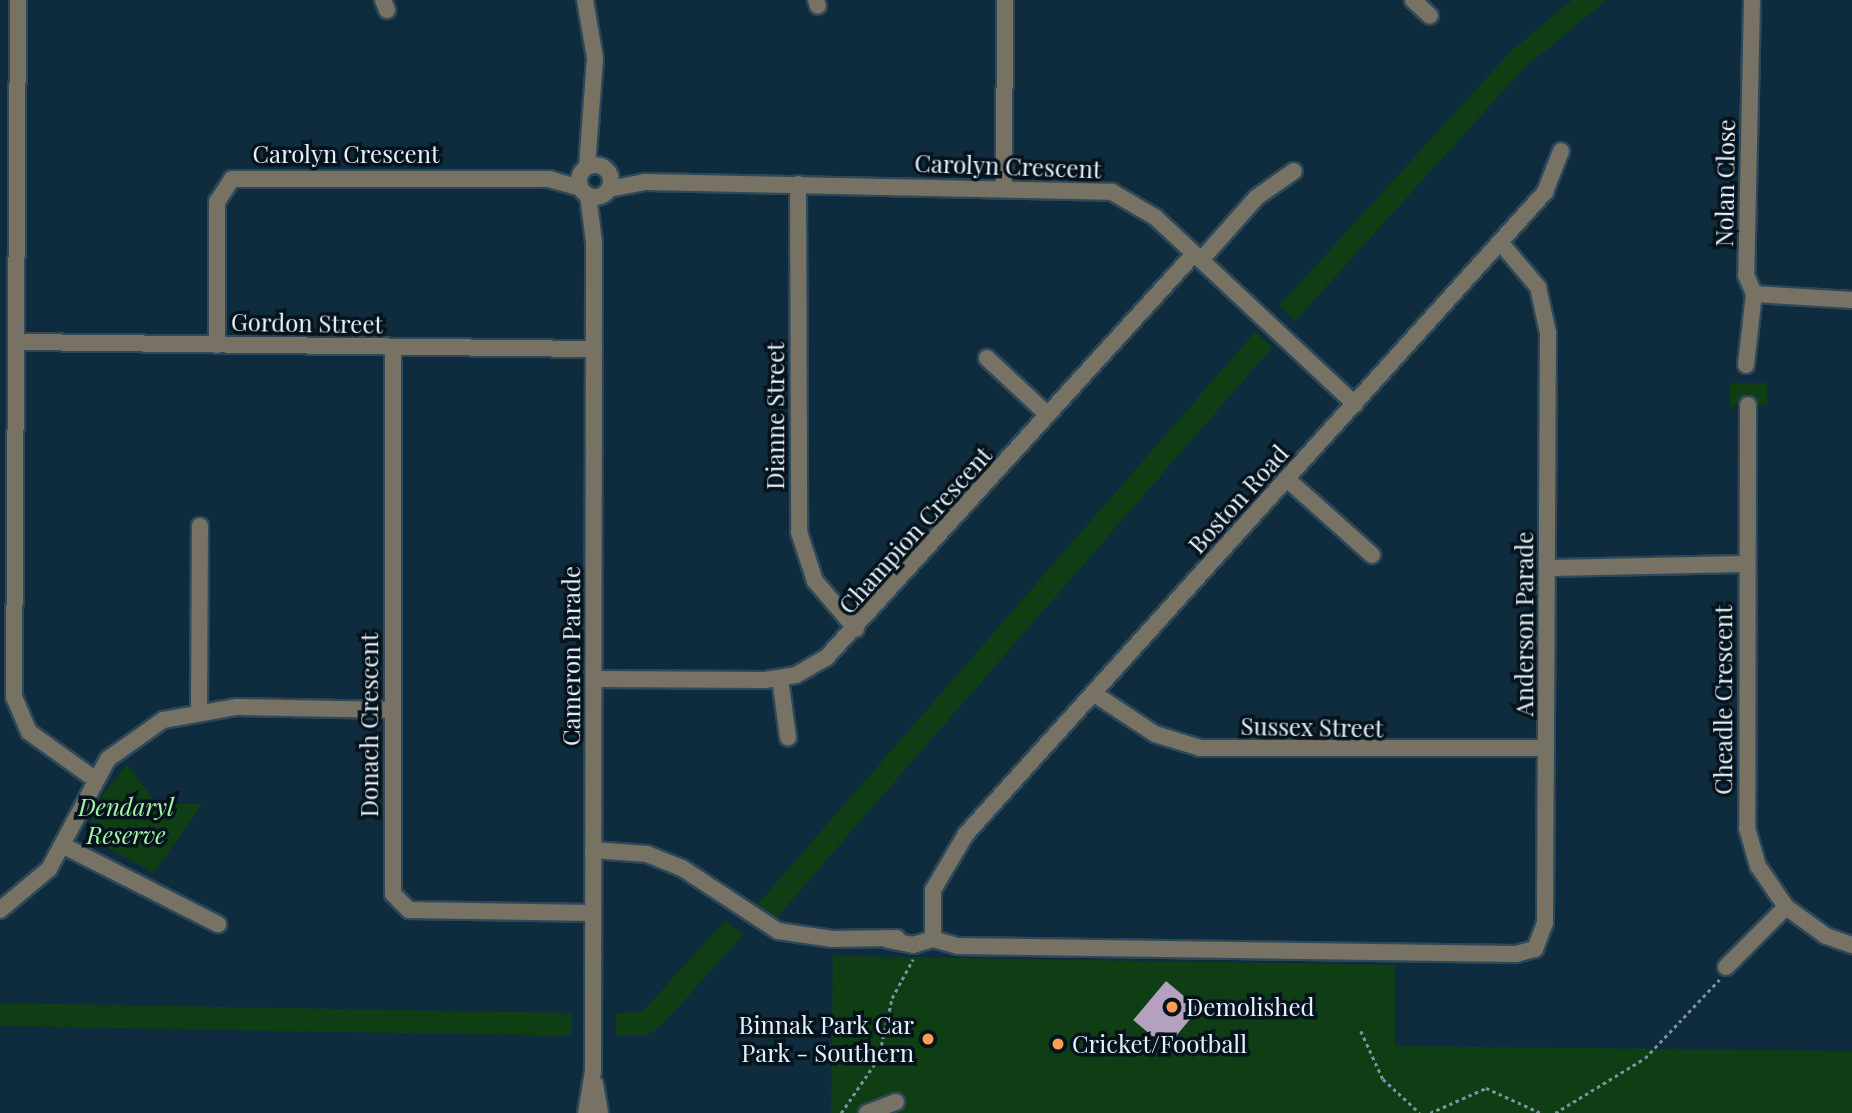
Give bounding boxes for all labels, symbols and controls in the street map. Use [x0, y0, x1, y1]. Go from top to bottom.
street label: Nolan Close [1709, 119, 1741, 247]
street label: Carolyn Crescent [252, 140, 440, 168]
street label: Carolyn Crescent [914, 148, 1102, 184]
street label: Gordon Street [231, 307, 383, 339]
street label: Dianne Street [761, 342, 789, 490]
street label: Boston Road [1182, 439, 1294, 559]
street label: Champion Crescent [833, 441, 997, 619]
street label: Anderson Parade [1510, 532, 1538, 716]
street label: Cameron Parade [557, 566, 585, 746]
street label: Cheadle Crescent [1709, 605, 1737, 795]
street label: Donach Crescent [355, 633, 383, 817]
street label: Sussex Street [1240, 711, 1384, 743]
park label: Dendaryl Reserve [78, 793, 174, 849]
place label: Demolished [1186, 993, 1315, 1021]
marker: Demolished [1164, 999, 1180, 1015]
place label: Binnak Park Car Park - Southern [738, 1011, 914, 1067]
place label: Cricket/Football [1072, 1030, 1247, 1058]
marker: Binnak Park Car Park - Southern [920, 1031, 936, 1047]
marker: Cricket/Football [1050, 1036, 1066, 1052]

